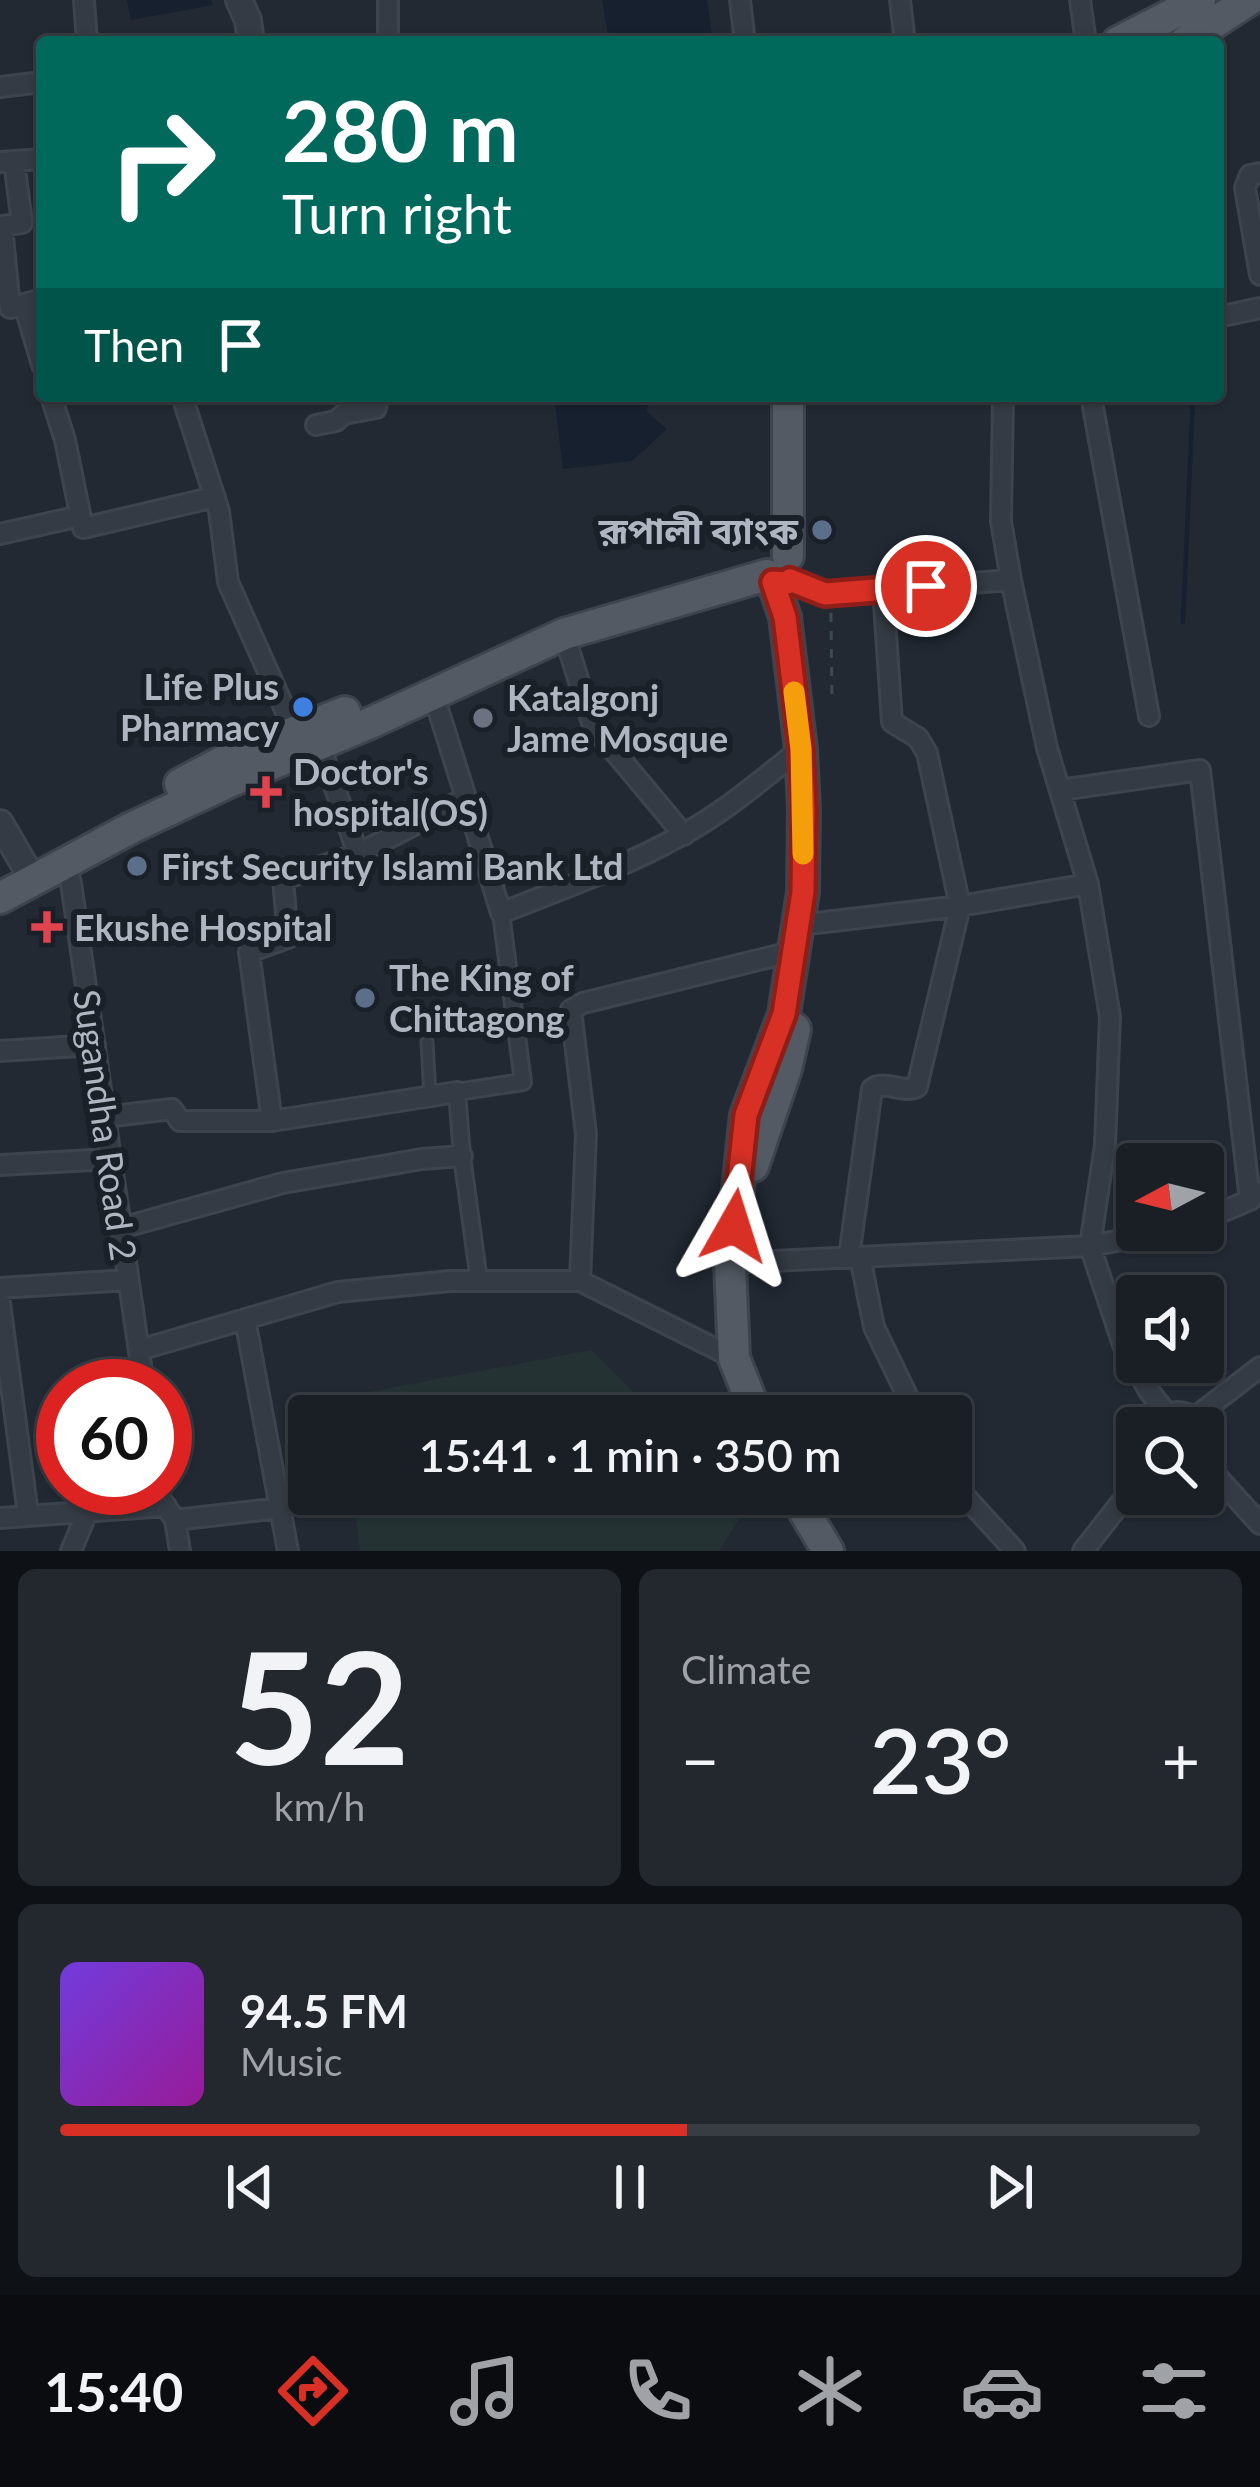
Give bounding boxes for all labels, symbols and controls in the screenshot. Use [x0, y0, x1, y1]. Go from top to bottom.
text: 280 m [282, 79, 519, 180]
icon: right [84, 84, 240, 240]
text: Turn right [282, 181, 512, 246]
icon: arrive [208, 312, 274, 378]
text: Then [84, 318, 184, 372]
place label: রূপালী ব্যাংক [598, 508, 799, 552]
marker: রূপালী ব্যাংক [809, 517, 835, 543]
pin [875, 535, 977, 637]
icon: arrive [893, 553, 959, 619]
place label: Life Plus Pharmacy [120, 664, 279, 749]
place label: Katalgonj Jame Mosque [507, 675, 728, 760]
marker: Life Plus Pharmacy [290, 694, 316, 720]
marker: Katalgonj Jame Mosque [470, 705, 496, 731]
place label: Doctor's hospital(OS) [293, 749, 488, 834]
marker: Doctor's hospital(OS) [250, 776, 282, 808]
place label: First Security Islami Bank Ltd [161, 844, 623, 888]
marker: First Security Islami Bank Ltd [124, 853, 150, 879]
place label: Ekushe Hospital [74, 905, 332, 949]
marker: Ekushe Hospital [31, 911, 63, 943]
place label: The King of Chittagong [389, 955, 574, 1040]
marker: The King of Chittagong [352, 985, 378, 1011]
street label: Sugandha Road 2 [65, 987, 147, 1263]
north arrow [1116, 1143, 1224, 1251]
map controls [1116, 1143, 1224, 1515]
position arrow [671, 1163, 797, 1289]
button: sound [1116, 1275, 1224, 1383]
speed limit sign: 60 [36, 1359, 192, 1515]
button: search [1116, 1407, 1224, 1515]
text: 15:41 · 1 min · 350 m [419, 1428, 841, 1482]
text: 52 [229, 1611, 410, 1798]
text: Climate [681, 1646, 811, 1692]
text: 23° [870, 1705, 1011, 1813]
text: − [681, 1720, 719, 1799]
text: + [1162, 1720, 1200, 1799]
text: km/h [274, 1783, 365, 1829]
text: 94.5 FM [240, 1984, 408, 2038]
text: Music [240, 2038, 342, 2084]
icon: previous [217, 2154, 283, 2220]
icon: pause [597, 2154, 663, 2220]
icon: next [977, 2154, 1043, 2220]
icon: directions [271, 2349, 355, 2433]
icon: music [443, 2349, 527, 2433]
icon: phone [616, 2349, 700, 2433]
icon: climate [788, 2349, 872, 2433]
icon: car [960, 2349, 1044, 2433]
icon: filters [1132, 2349, 1216, 2433]
text: 15:40 [44, 2359, 183, 2424]

